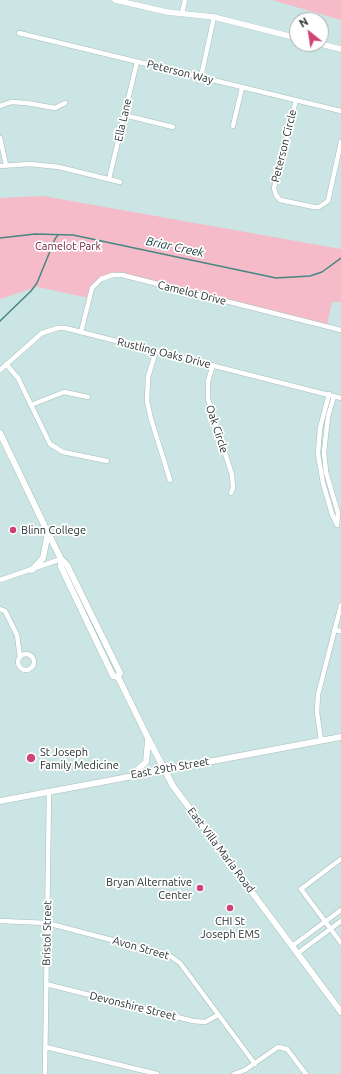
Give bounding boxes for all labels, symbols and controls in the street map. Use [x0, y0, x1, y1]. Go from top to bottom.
north arrow [289, 12, 329, 52]
text: N [297, 15, 310, 30]
street label: Peterson Way [145, 57, 215, 87]
street label: Ella Lane [112, 97, 134, 143]
street label: Peterson Circle [269, 108, 299, 184]
water label: Briar Creek [145, 234, 205, 260]
park label: Camelot Park [35, 239, 101, 253]
street label: Camelot Drive [156, 278, 228, 308]
street label: Rustling Oaks Drive [116, 335, 212, 371]
street label: Oak Circle [203, 403, 231, 455]
place label: Blinn College [21, 523, 86, 537]
marker: Blinn College [8, 525, 18, 535]
place label: St Joseph Family Medicine [40, 745, 119, 771]
marker: St Joseph Family Medicine [25, 752, 37, 764]
street label: East 29th Street [130, 755, 210, 781]
street label: East Villa Maria Road [185, 805, 257, 895]
place label: Bryan Alternative Center [106, 875, 192, 901]
marker: Bryan Alternative Center [195, 883, 205, 893]
street label: Bristol Street [40, 900, 54, 966]
marker: CHI St Joseph EMS [225, 903, 235, 913]
place label: CHI St Joseph EMS [200, 914, 260, 940]
street label: Avon Street [111, 934, 171, 962]
street label: Devonshire Street [88, 989, 178, 1023]

